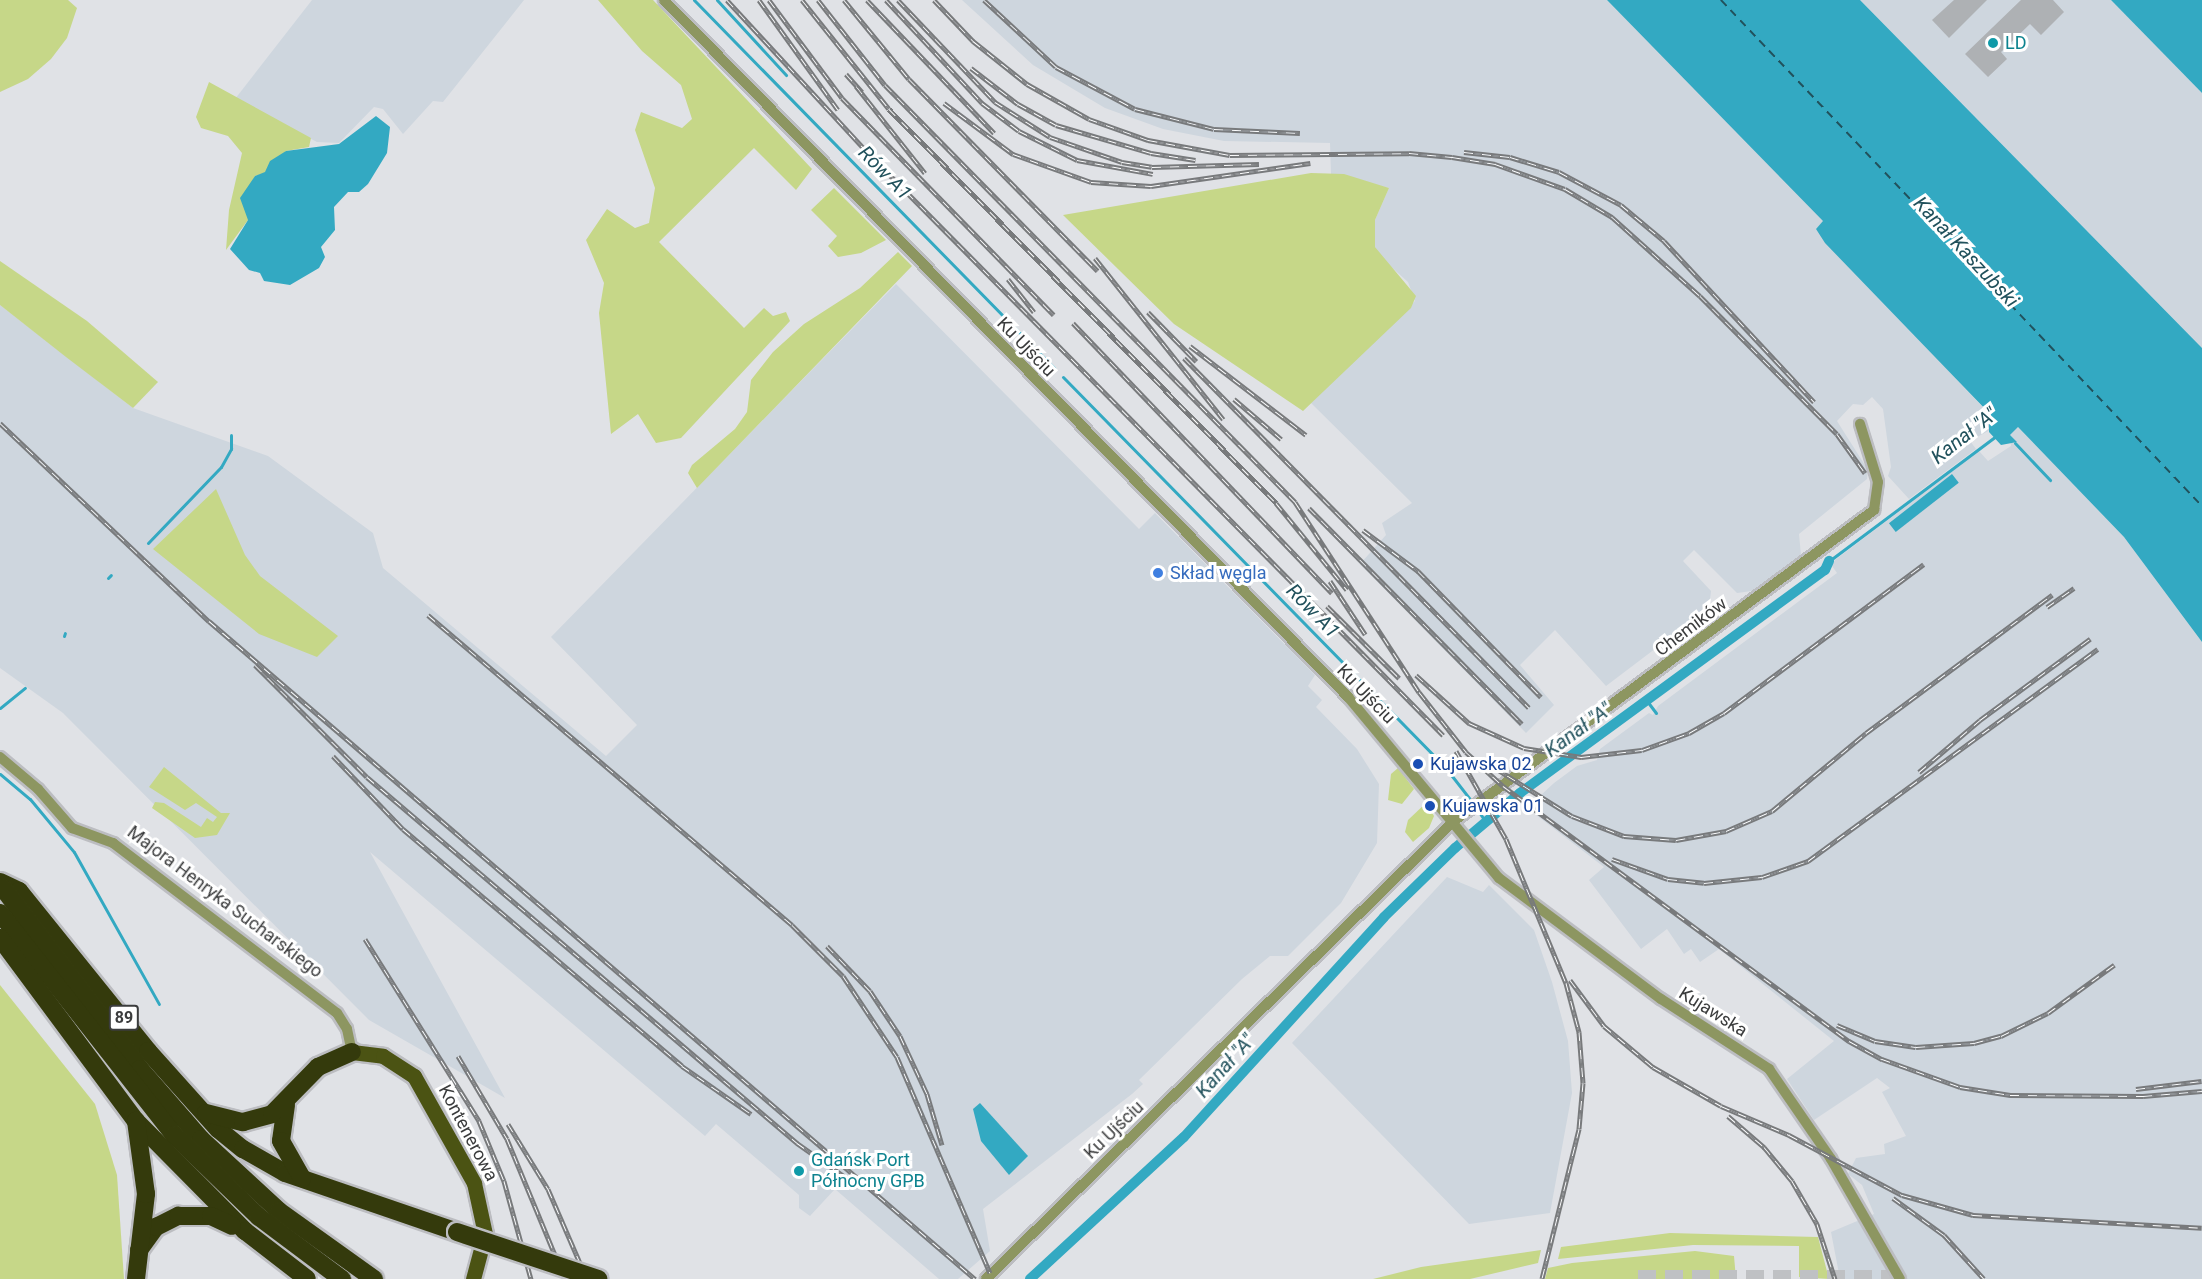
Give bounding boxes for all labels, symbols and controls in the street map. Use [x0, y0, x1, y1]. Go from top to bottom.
place label: LD [2005, 32, 2027, 54]
marker: LD [1986, 36, 2000, 50]
water label: Rów A1 [853, 141, 917, 205]
water label: Kanał Kaszubski [1909, 192, 2023, 312]
street label: Ku Ujściu [992, 313, 1060, 381]
water label: Kanał "A" [1926, 403, 2002, 469]
place label: Skład węgla [1170, 562, 1266, 584]
marker: Skład węgla [1151, 566, 1165, 580]
water label: Rów A1 [1281, 579, 1345, 643]
street label: Chemików [1651, 593, 1731, 661]
street label: Ku Ujściu [1332, 660, 1400, 728]
water label: Kanał "A" [1540, 698, 1616, 762]
place label: Kujawska 02 [1430, 753, 1532, 775]
marker: Kujawska 02 [1411, 757, 1425, 771]
place label: Kujawska 01 [1442, 795, 1544, 817]
marker: Kujawska 01 [1423, 799, 1437, 813]
street label: Majora Henryka Sucharskiego [123, 821, 327, 983]
street label: Kujawska [1675, 982, 1751, 1042]
road number: 89 [108, 1005, 140, 1031]
water label: Kanał "A" [1190, 1029, 1260, 1103]
street label: Kontenerowa [434, 1081, 502, 1185]
street label: Ku Ujściu [1080, 1096, 1148, 1164]
place label: Gdańsk Port Północny GPB [811, 1150, 925, 1192]
marker: Gdańsk Port Północny GPB [792, 1164, 806, 1178]

